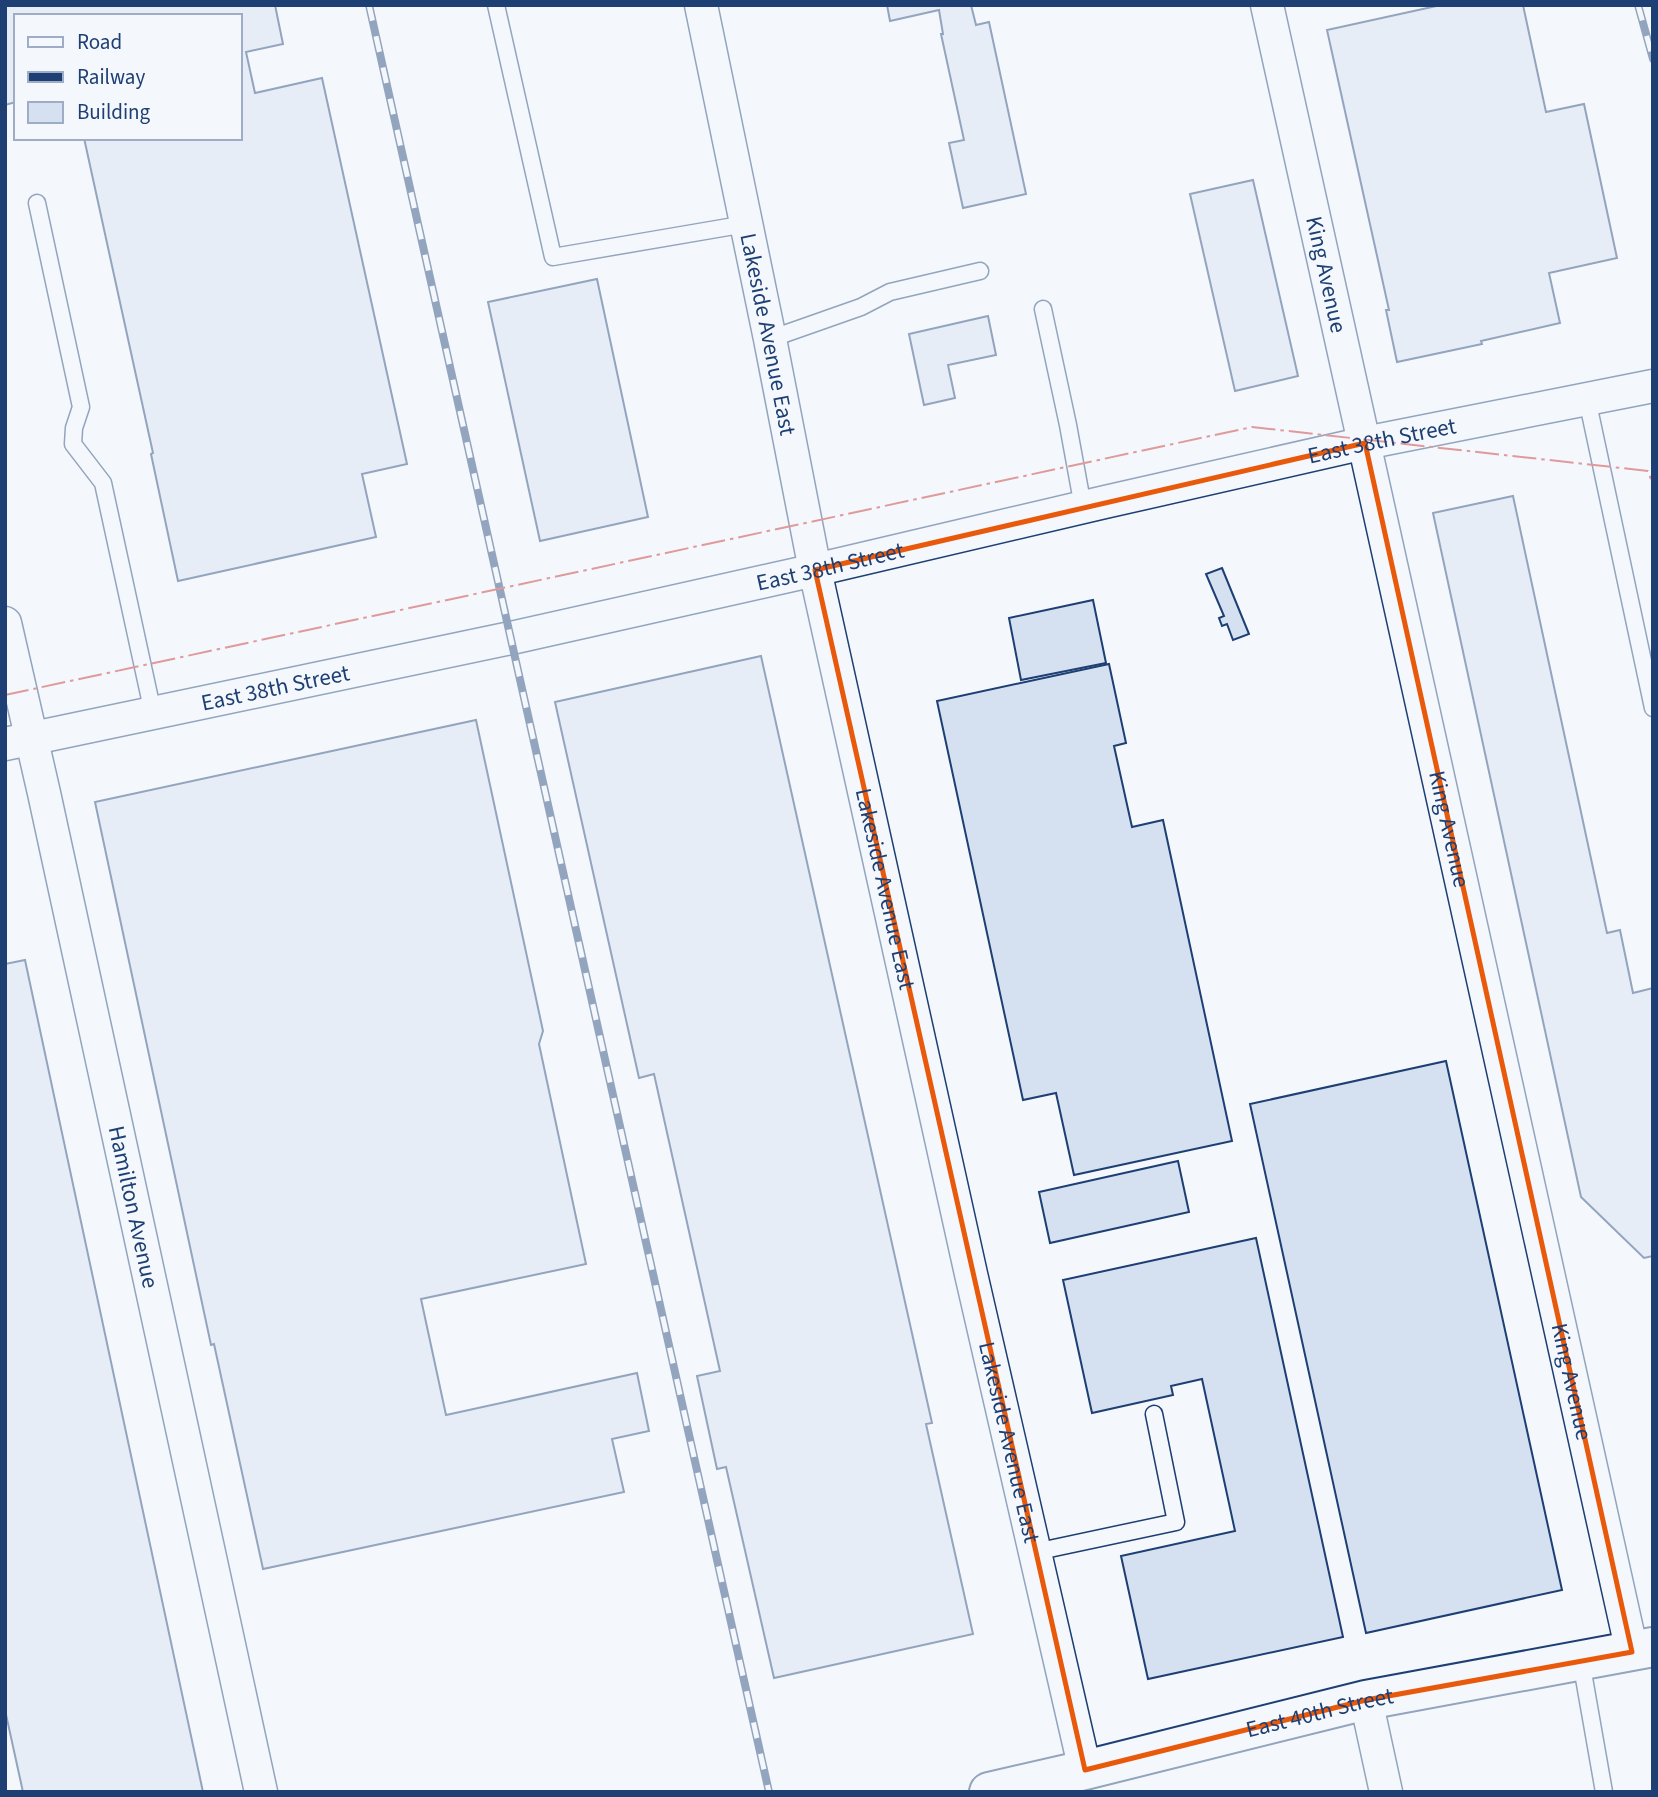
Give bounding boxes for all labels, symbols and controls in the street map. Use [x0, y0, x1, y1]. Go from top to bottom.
legend [14, 14, 242, 140]
text: Road [77, 27, 122, 57]
text: Railway [77, 62, 145, 92]
text: Building [77, 97, 151, 127]
street label: King Avenue [1298, 213, 1356, 336]
street label: Lakeside Avenue East [732, 230, 805, 438]
street label: East 38th Street [1304, 409, 1459, 472]
street label: East 38th Street [753, 533, 907, 599]
street label: East 38th Street [198, 656, 353, 719]
street label: King Avenue [1421, 767, 1479, 891]
street label: Lakeside Avenue East [847, 785, 924, 993]
street label: Hamilton Avenue [100, 1123, 168, 1291]
street label: King Avenue [1543, 1320, 1601, 1443]
street label: Lakeside Avenue East [971, 1338, 1049, 1546]
street label: East 40th Street [1242, 1679, 1396, 1746]

